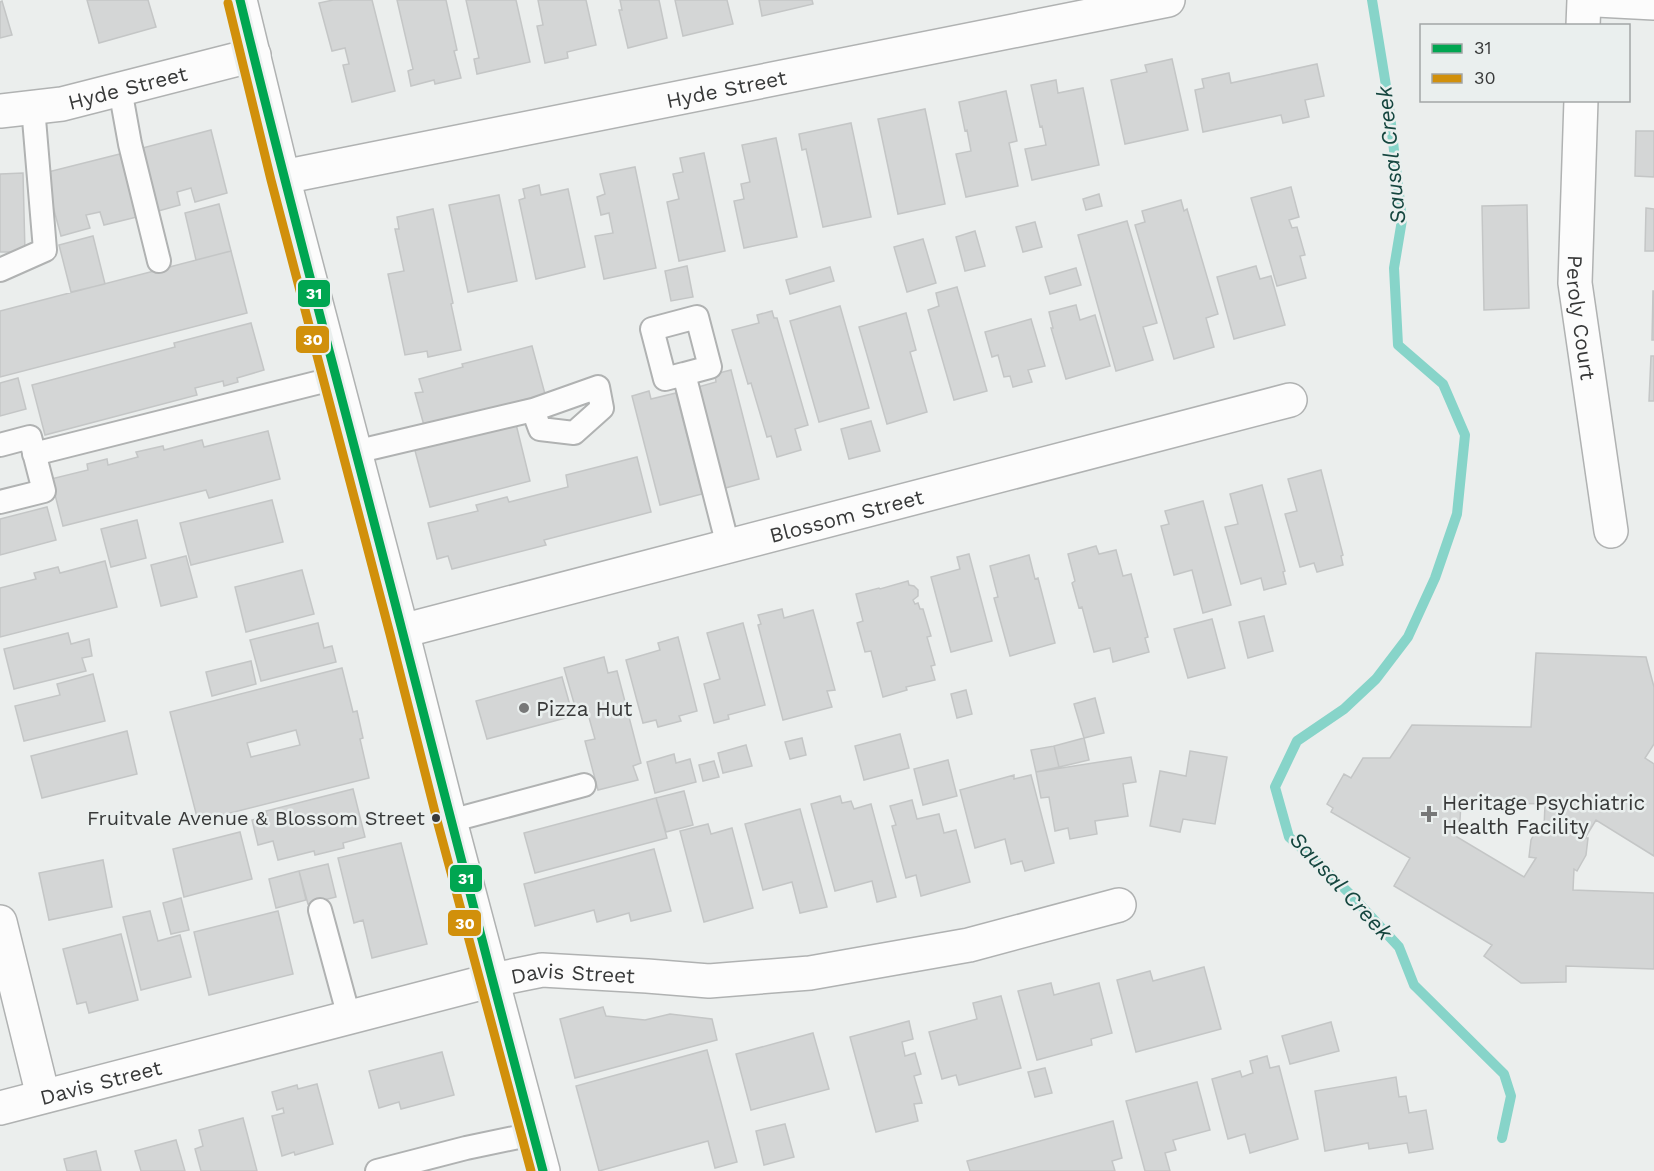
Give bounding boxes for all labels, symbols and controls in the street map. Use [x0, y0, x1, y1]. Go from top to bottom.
legend [1420, 24, 1630, 102]
text: 31 [1474, 37, 1492, 58]
street label: Hyde Street [65, 60, 190, 114]
street label: Hyde Street [664, 64, 789, 113]
text: 30 [1474, 67, 1496, 88]
water label: Sausal Creek [1371, 84, 1411, 225]
street label: Peroly Court [1562, 255, 1601, 382]
line badge: 31 [297, 279, 331, 308]
text: 31 [306, 284, 322, 303]
line badge: 30 [295, 325, 330, 354]
text: 30 [303, 330, 323, 349]
street label: Blossom Street [767, 483, 926, 547]
place label: Pizza Hut [536, 696, 633, 721]
marker: Pizza Hut [517, 701, 531, 715]
place label: Heritage Psychiatric Health Facility [1442, 790, 1645, 839]
marker: Heritage Psychiatric Health Facility [1420, 805, 1438, 823]
place label: Fruitvale Avenue & Blossom Street [87, 806, 426, 830]
marker: Fruitvale Avenue & Blossom Street [430, 812, 442, 824]
water label: Sausal Creek [1285, 827, 1398, 946]
line badge: 31 [449, 864, 483, 893]
text: 31 [458, 869, 474, 888]
line badge: 30 [447, 909, 482, 937]
text: 30 [455, 914, 475, 933]
street label: Davis Street [508, 957, 636, 989]
street label: Davis Street [37, 1054, 164, 1110]

